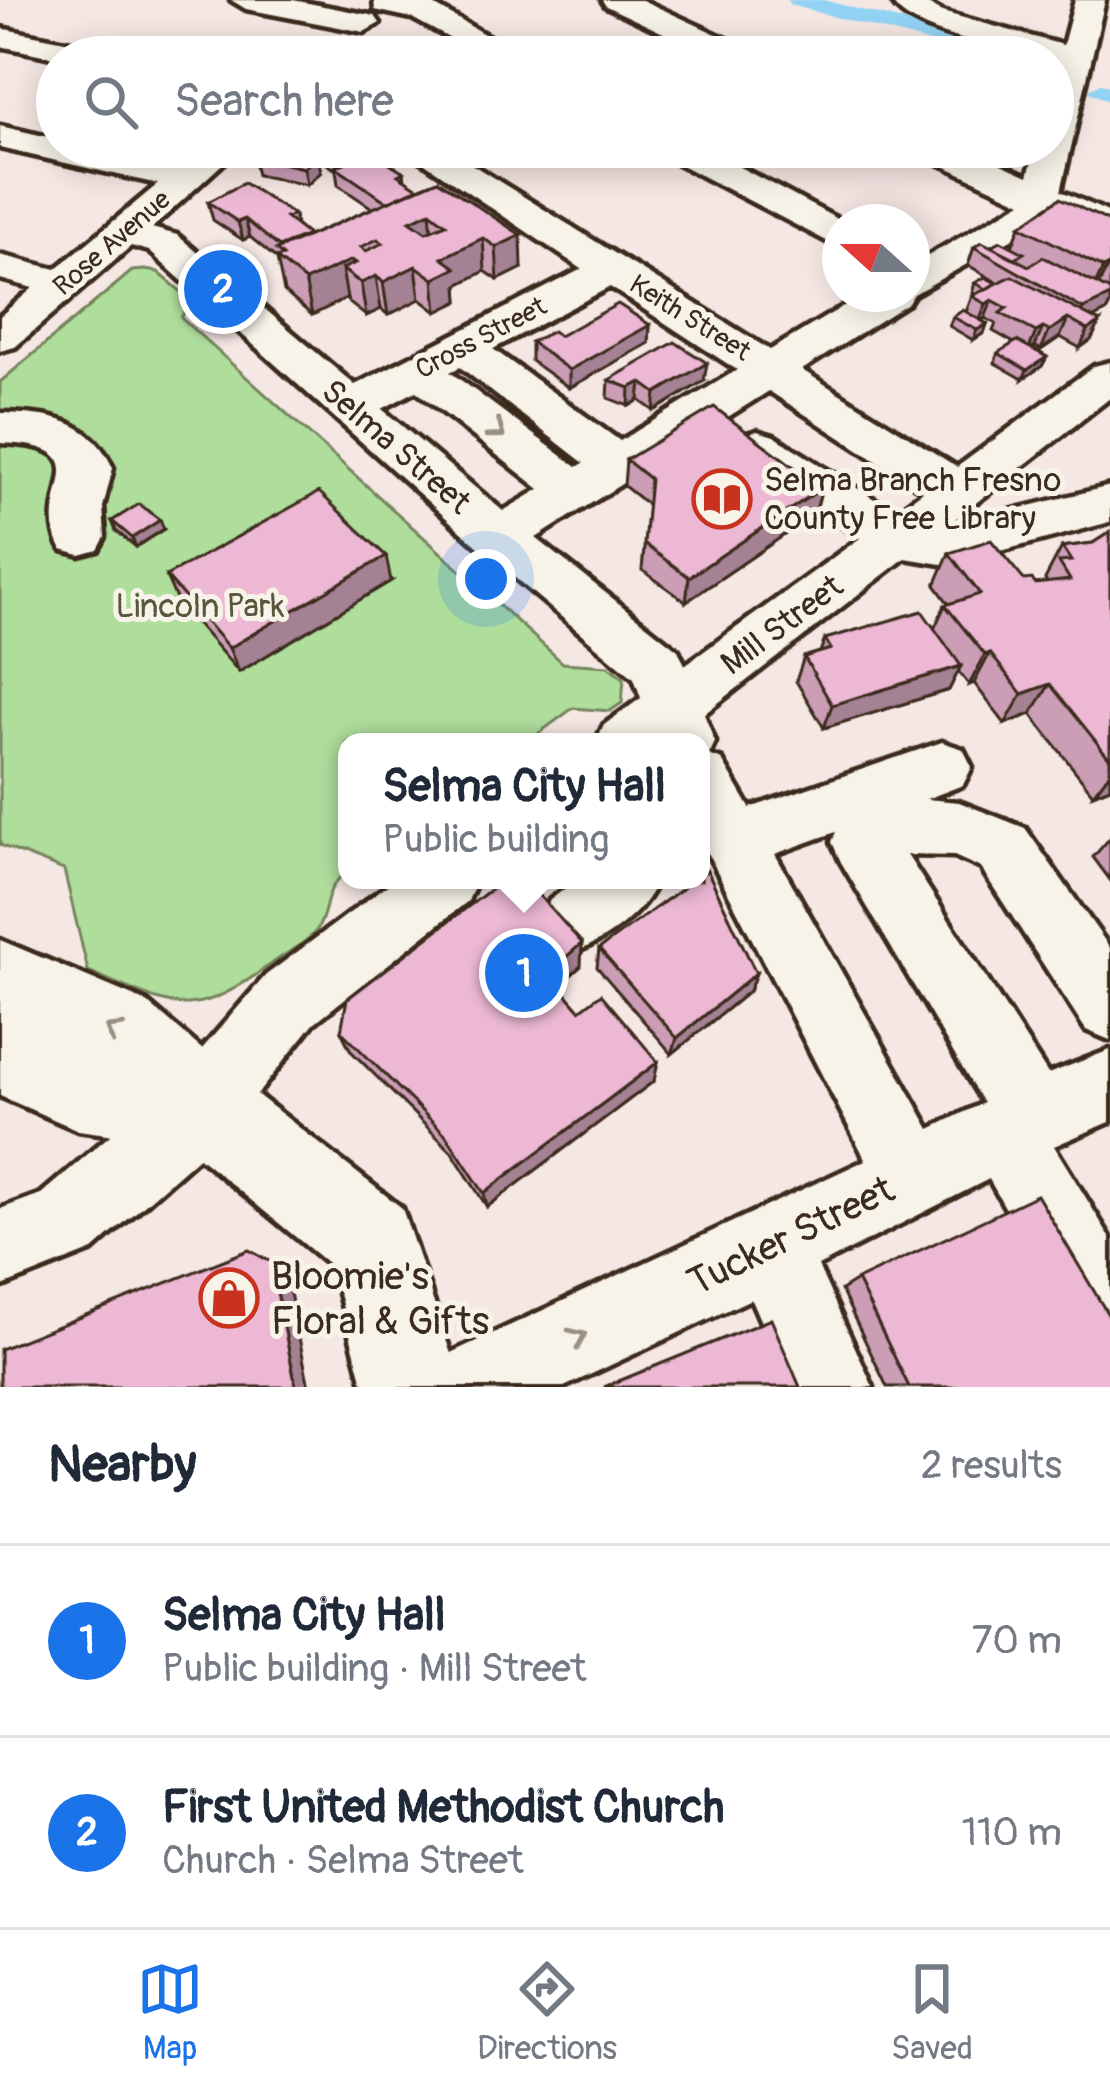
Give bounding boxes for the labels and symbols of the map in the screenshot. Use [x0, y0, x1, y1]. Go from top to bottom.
street label: Rose Avenue [47, 183, 178, 303]
north arrow [822, 204, 930, 312]
pin: 2 [184, 244, 262, 334]
street label: Keith Street [623, 268, 757, 368]
street label: Cross Street [410, 290, 552, 386]
street label: Selma Street [313, 371, 480, 524]
one-way arrow [484, 416, 506, 438]
place label: Selma Branch Fresno County Free Library [764, 460, 1061, 539]
library icon: Selma Branch Fresno County Free Library [691, 468, 753, 530]
your location [456, 549, 516, 609]
street label: Mill Street [713, 565, 852, 684]
park label: Lincoln Park [116, 586, 285, 627]
pin: 1 [485, 928, 563, 1018]
one-way arrow [104, 1022, 126, 1045]
street label: Tucker Street [680, 1165, 902, 1307]
place label: Bloomie's Floral & Gifts [271, 1252, 489, 1346]
shop icon: Bloomie's Floral & Gifts [198, 1267, 260, 1329]
one-way arrow [566, 1328, 587, 1351]

